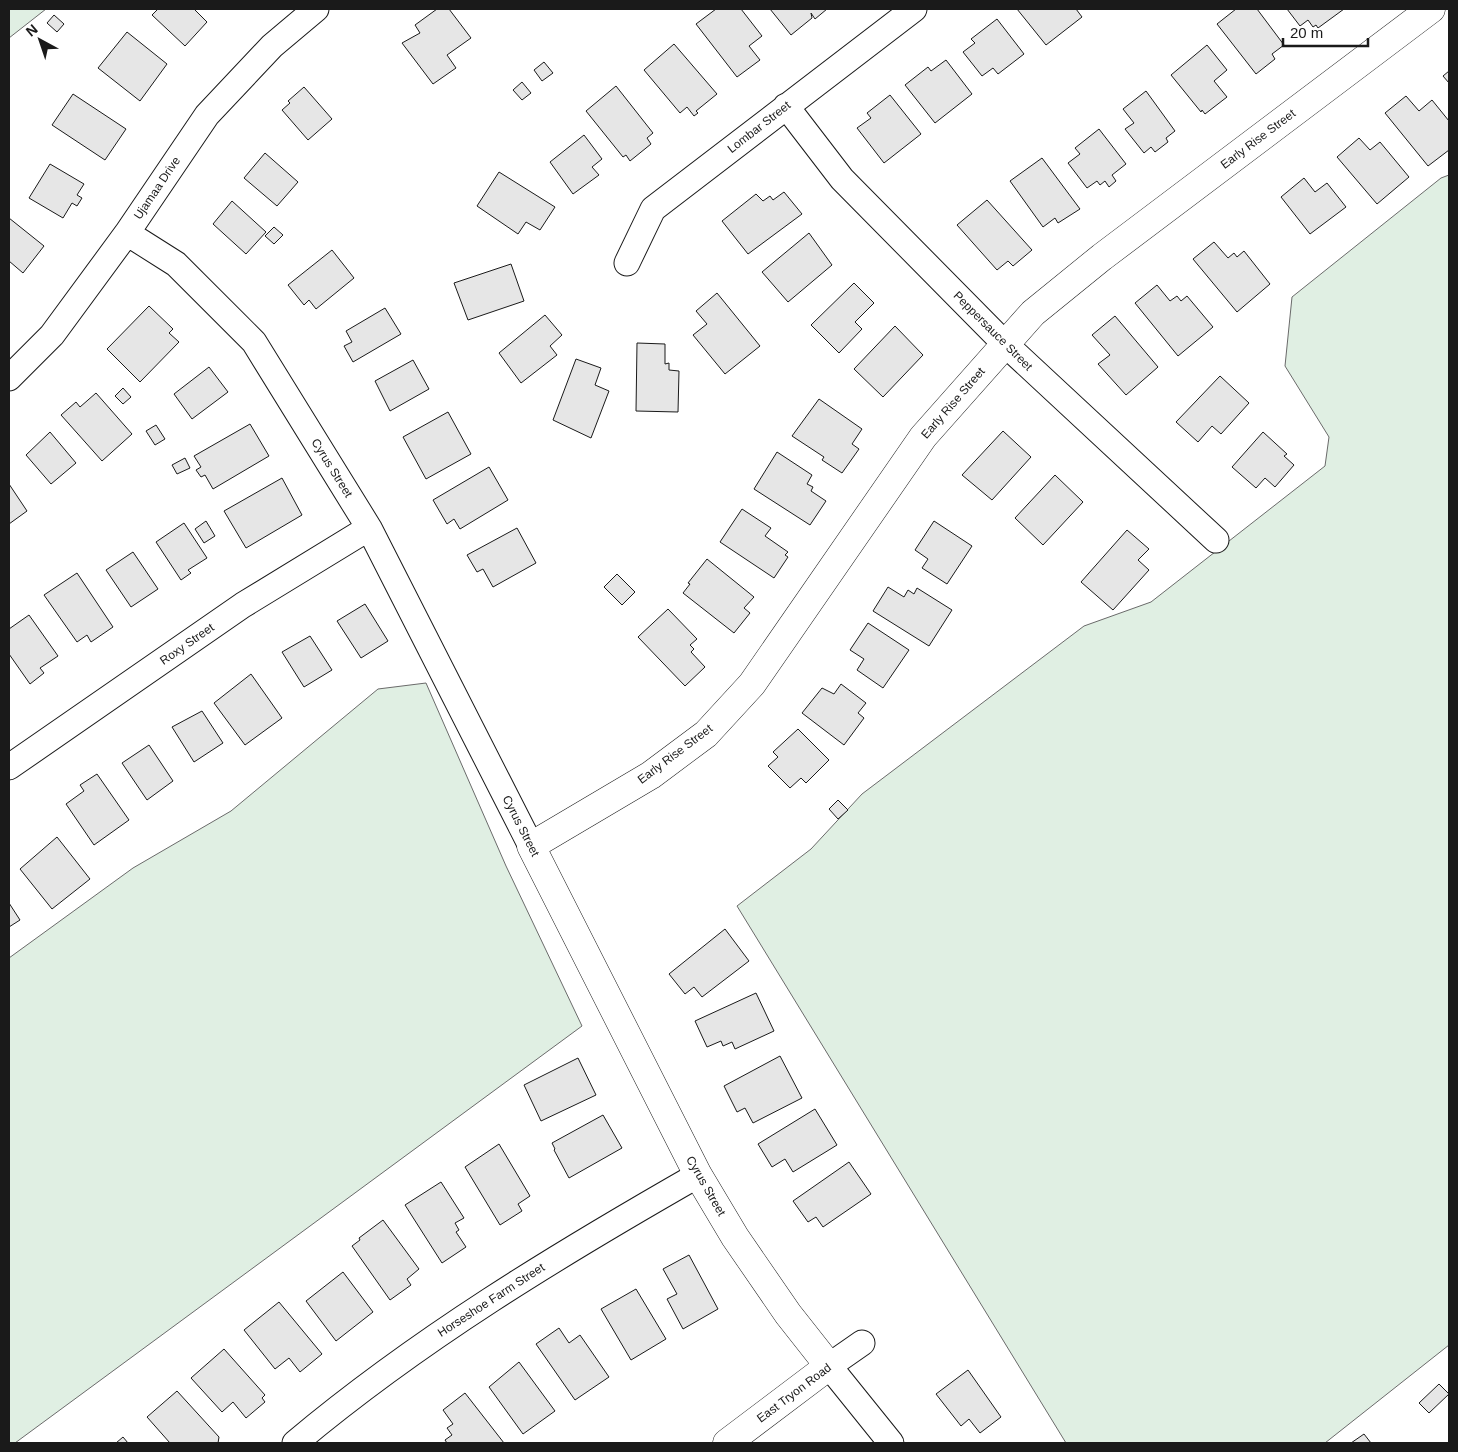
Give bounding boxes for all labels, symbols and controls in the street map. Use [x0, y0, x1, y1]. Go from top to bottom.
north arrow [15, 15, 65, 65]
scale bar [1283, 15, 1368, 47]
text: N [23, 21, 41, 39]
text: 20 m [1290, 24, 1323, 41]
street label: Lombar Street [725, 98, 794, 156]
street label: Early Rise Street [1218, 106, 1299, 172]
street label: Ujamaa Drive [131, 154, 183, 222]
street label: Peppersauce Street [951, 289, 1036, 374]
street label: Early Rise Street [918, 364, 988, 442]
street label: Cyrus Street [308, 436, 356, 501]
street label: Roxy Street [157, 620, 217, 668]
street label: Early Rise Street [635, 721, 716, 787]
street label: Cyrus Street [500, 793, 543, 859]
street label: Cyrus Street [683, 1154, 729, 1219]
street label: Horseshoe Farm Street [435, 1260, 548, 1340]
street label: East Tryon Road [754, 1361, 834, 1425]

